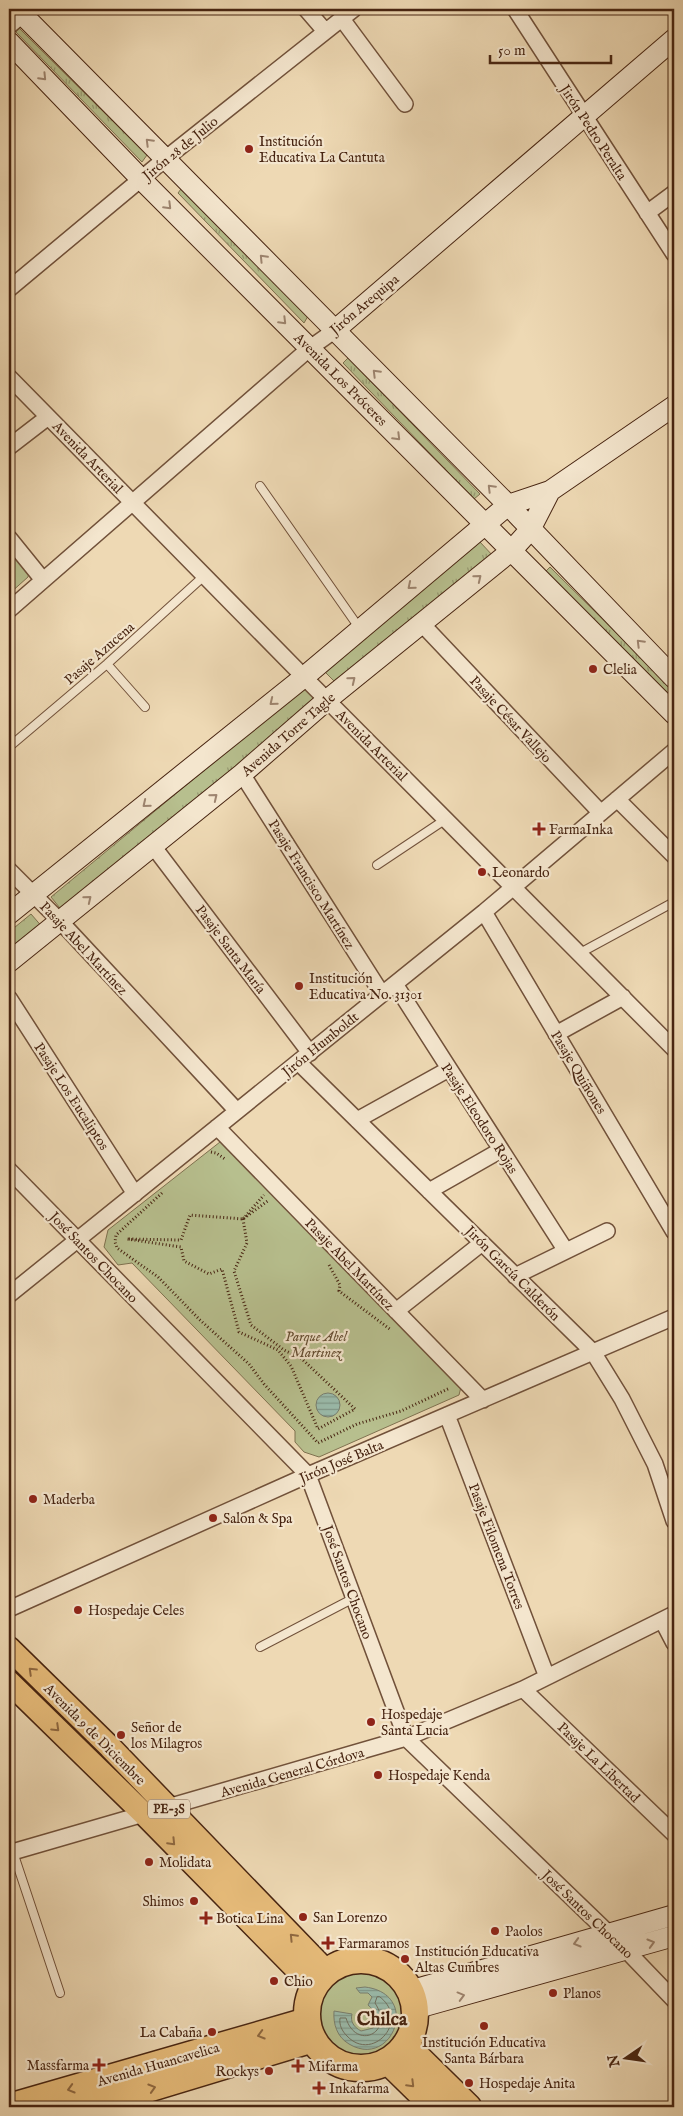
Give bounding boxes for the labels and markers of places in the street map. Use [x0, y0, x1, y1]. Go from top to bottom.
place label: Institución Educativa La Cantuta [259, 133, 386, 167]
marker: Institución Educativa La Cantuta [243, 143, 255, 155]
place label: Clelia [603, 661, 638, 679]
marker: Clelia [587, 663, 599, 675]
place label: FarmaInka [549, 821, 614, 839]
marker: FarmaInka [533, 823, 545, 835]
place label: Leonardo [492, 864, 550, 882]
marker: Leonardo [476, 866, 488, 878]
place label: Institución Educativa No. 31301 [309, 970, 422, 1004]
marker: Institución Educativa No. 31301 [293, 980, 305, 992]
place label: Maderba [43, 1491, 96, 1509]
marker: Maderba [27, 1493, 39, 1505]
place label: Salon & Spa [223, 1510, 293, 1528]
marker: Salon & Spa [207, 1512, 219, 1524]
place label: Hospedaje Celes [88, 1602, 184, 1620]
marker: Hospedaje Celes [72, 1604, 84, 1616]
place label: Hospedaje Santa Lucia [381, 1706, 450, 1740]
marker: Hospedaje Santa Lucia [365, 1716, 377, 1728]
place label: Señor de los Milagros [131, 1719, 202, 1753]
marker: Señor de los Milagros [115, 1729, 127, 1741]
place label: Hospedaje Kenda [388, 1767, 491, 1785]
marker: Hospedaje Kenda [372, 1769, 384, 1781]
place label: Molidata [159, 1854, 212, 1872]
marker: Molidata [143, 1856, 155, 1868]
place label: Shimos [142, 1893, 184, 1911]
marker: Shimos [188, 1895, 200, 1907]
place label: San Lorenzo [313, 1909, 388, 1927]
place label: Botica Lina [216, 1910, 285, 1928]
marker: San Lorenzo [297, 1911, 309, 1923]
marker: Botica Lina [200, 1912, 212, 1924]
place label: Paolos [505, 1923, 543, 1941]
marker: Paolos [489, 1925, 501, 1937]
place label: Farmaramos [338, 1935, 409, 1953]
marker: Farmaramos [322, 1937, 334, 1949]
place label: Institución Educativa Altas Cumbres [414, 1943, 540, 1977]
marker: Institución Educativa Altas Cumbres [399, 1953, 411, 1965]
place label: Chio [284, 1973, 313, 1991]
marker: Chio [268, 1975, 280, 1987]
place label: Planos [563, 1985, 601, 2003]
marker: Planos [547, 1987, 559, 1999]
marker: Institución Educativa Santa Bárbara [478, 2020, 490, 2032]
place label: La Cabaña [140, 2024, 203, 2042]
marker: La Cabaña [206, 2026, 218, 2038]
place label: Institución Educativa Santa Bárbara [422, 2034, 547, 2068]
place label: Massfarma [27, 2057, 90, 2075]
place label: Mifarma [308, 2058, 359, 2076]
marker: Massfarma [93, 2059, 105, 2071]
marker: Mifarma [292, 2060, 304, 2072]
place label: Rockys [216, 2063, 259, 2081]
marker: Rockys [263, 2065, 275, 2077]
place label: Hospedaje Anita [479, 2075, 576, 2093]
marker: Hospedaje Anita [463, 2077, 475, 2089]
place label: Inkafarma [329, 2080, 390, 2098]
marker: Inkafarma [313, 2082, 325, 2094]

